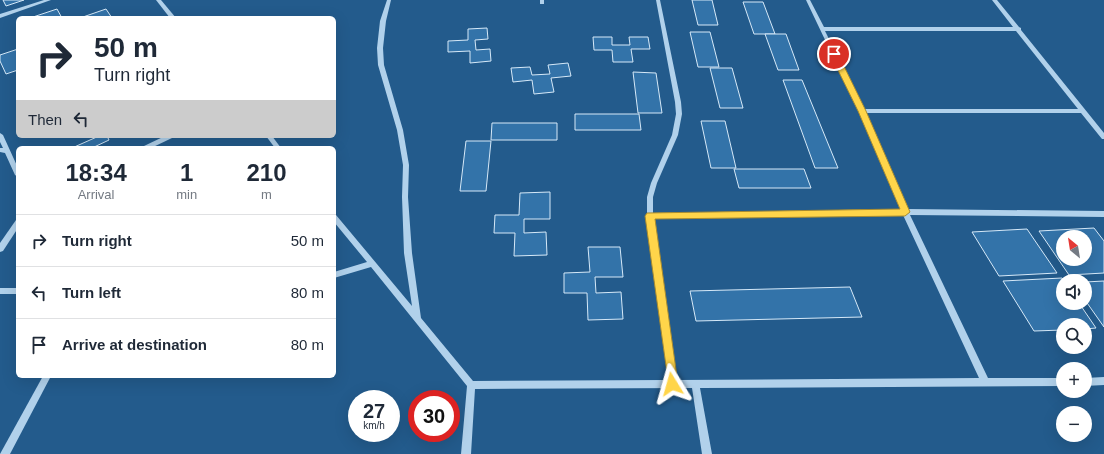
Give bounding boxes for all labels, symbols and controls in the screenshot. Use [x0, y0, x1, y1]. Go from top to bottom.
icon: right [28, 32, 80, 84]
text: 50 m [94, 32, 158, 63]
pin [817, 37, 851, 71]
icon: arrive [823, 43, 845, 65]
text: Turn right [94, 65, 170, 85]
icon: left [70, 108, 92, 130]
text: Then [28, 111, 62, 128]
text: 18:34 [65, 159, 127, 186]
text: 1 [180, 159, 193, 186]
text: 210 [247, 159, 287, 186]
text: Arrival [78, 187, 115, 202]
text: min [176, 187, 197, 202]
text: m [261, 187, 272, 202]
icon: right [28, 230, 50, 252]
north arrow [1056, 230, 1092, 266]
map controls [1056, 230, 1092, 442]
text: Turn right [62, 232, 132, 249]
text: 50 m [291, 232, 324, 249]
button: sound [1056, 274, 1092, 310]
icon: left [28, 282, 50, 304]
text: Turn left [62, 284, 121, 301]
text: 80 m [291, 284, 324, 301]
button: search [1056, 318, 1092, 354]
icon: arrive [28, 334, 50, 356]
text: Arrive at destination [62, 336, 207, 353]
text: 80 m [291, 336, 324, 353]
button: + [1056, 362, 1092, 398]
position arrow [651, 363, 693, 405]
speed limit sign: 30 [408, 390, 460, 442]
text: 27 [363, 400, 385, 422]
button: − [1056, 406, 1092, 442]
text: km/h [363, 420, 385, 431]

